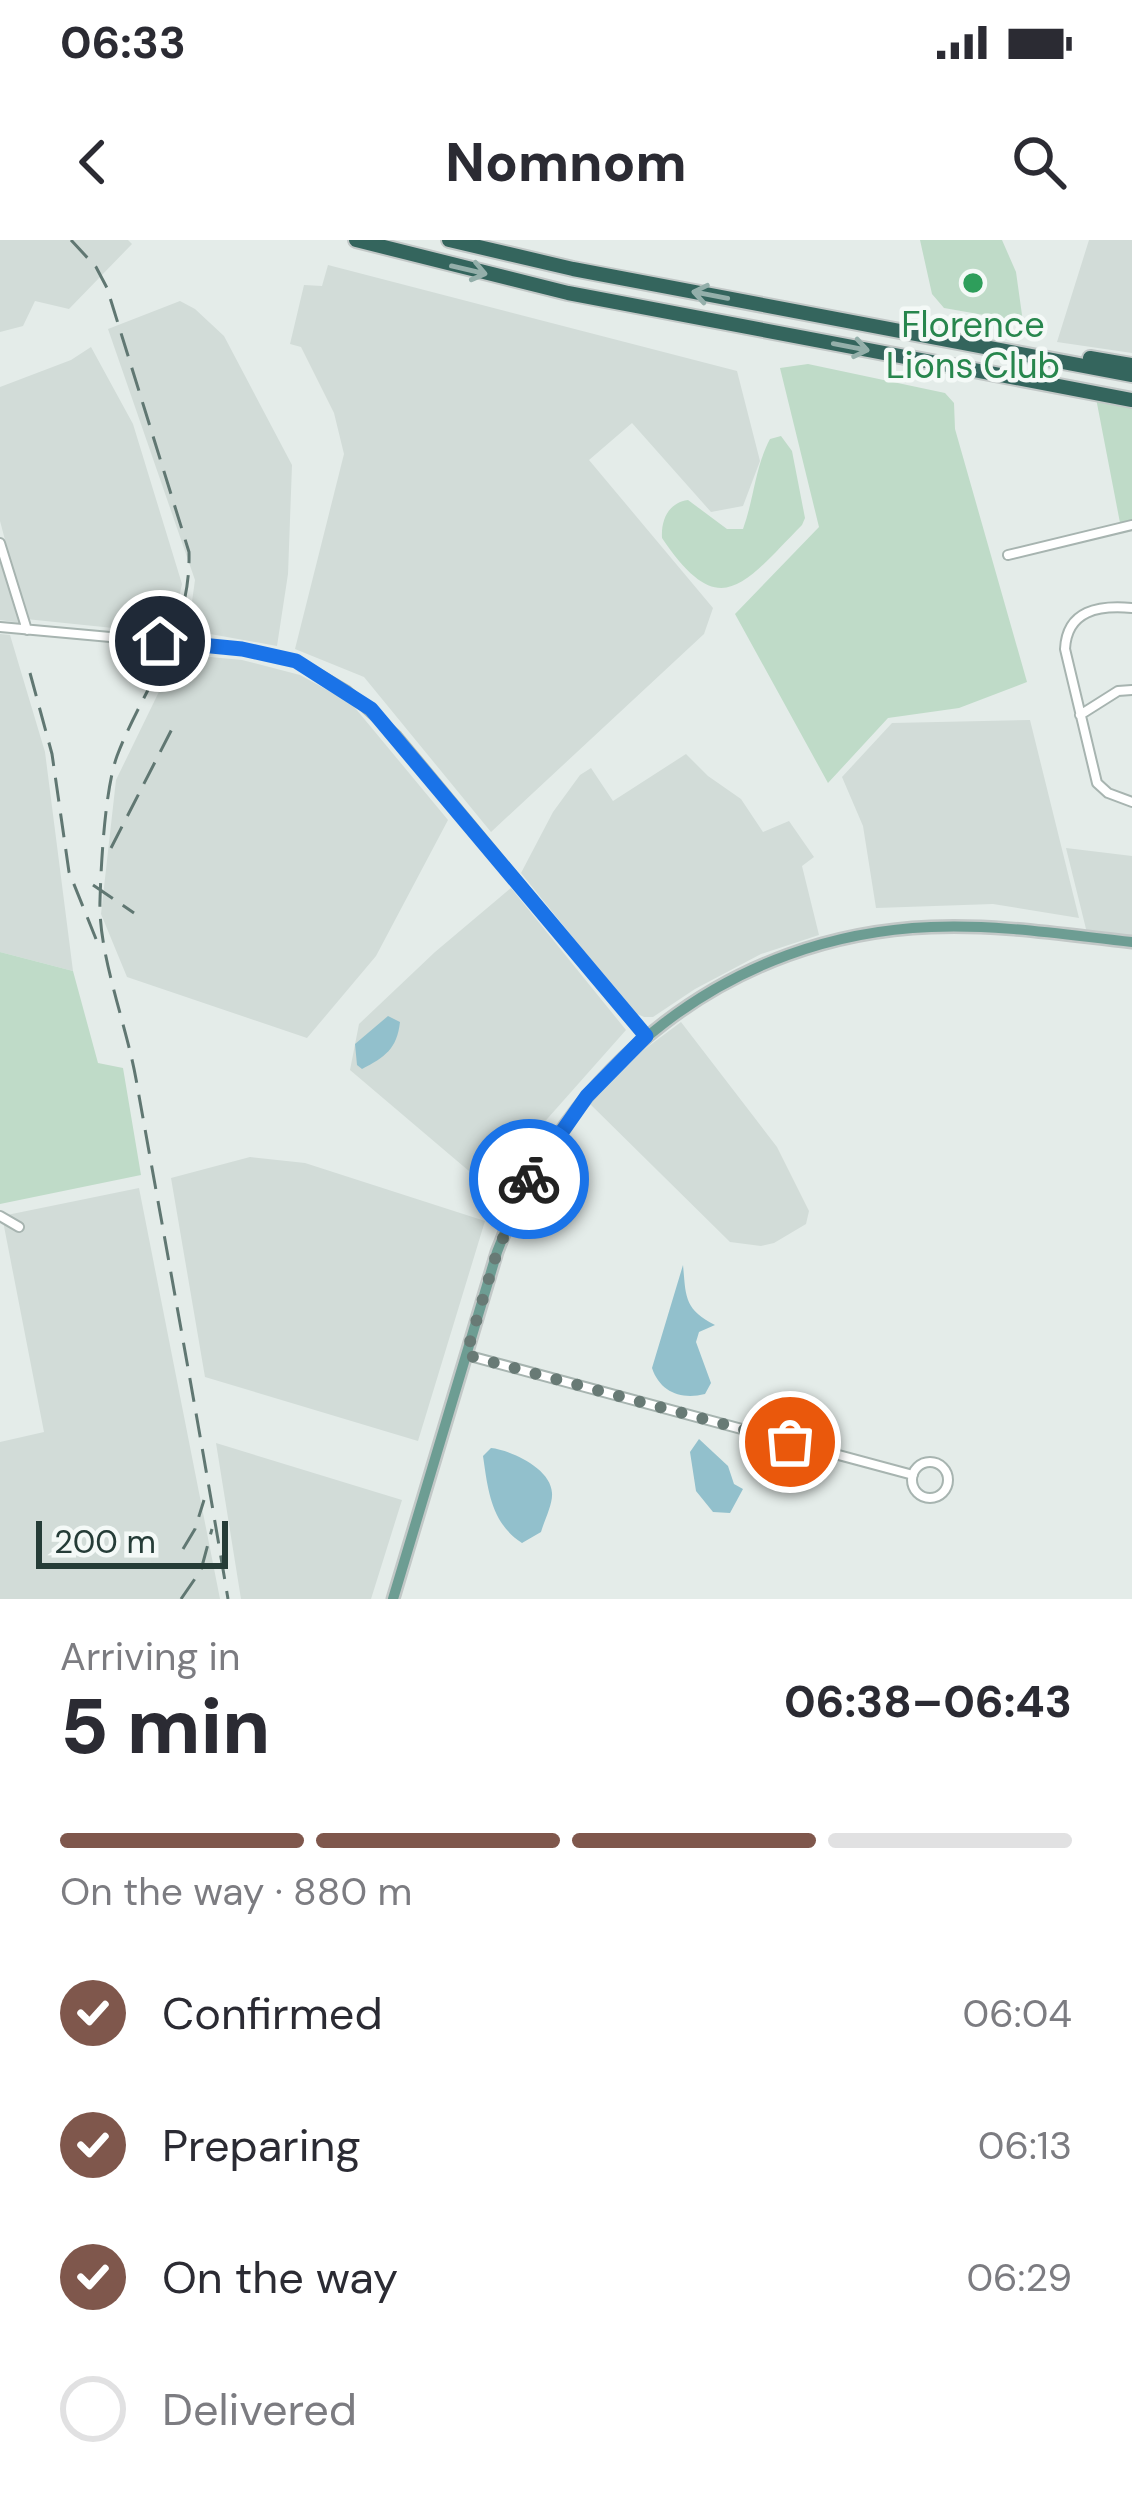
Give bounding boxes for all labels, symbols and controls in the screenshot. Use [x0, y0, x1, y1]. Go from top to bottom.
text: 06:33 [60, 13, 186, 72]
text: Nomnom [445, 127, 687, 198]
icon: back [60, 129, 126, 195]
icon: search [1006, 129, 1072, 195]
one-way arrow [450, 260, 488, 282]
marker: Florence Lions Club [960, 270, 986, 296]
one-way arrow [692, 283, 731, 305]
place label: Florence Lions Club [886, 301, 1060, 389]
one-way arrow [831, 337, 870, 359]
pin [109, 590, 211, 692]
icon: home [127, 608, 193, 674]
courier [469, 1119, 589, 1239]
icon: bike [496, 1146, 562, 1212]
pin [739, 1391, 841, 1493]
icon: bag [757, 1409, 823, 1475]
scale bar [36, 1515, 228, 1568]
text: 200 m [54, 1520, 156, 1563]
text: Arriving in [60, 1631, 240, 1682]
text: 06:38–06:43 [784, 1672, 1072, 1731]
text: 5 min [60, 1676, 271, 1777]
text: On the way · 880 m [60, 1866, 412, 1917]
icon: check [60, 1980, 126, 2046]
text: Confirmed [162, 1984, 383, 2043]
text: 06:04 [963, 1988, 1072, 2039]
icon: check [60, 2112, 126, 2178]
text: Preparing [162, 2116, 361, 2175]
text: 06:13 [978, 2120, 1072, 2171]
icon: check [60, 2244, 126, 2310]
text: On the way [162, 2248, 398, 2307]
text: 06:29 [966, 2252, 1072, 2303]
text: Delivered [162, 2380, 357, 2439]

